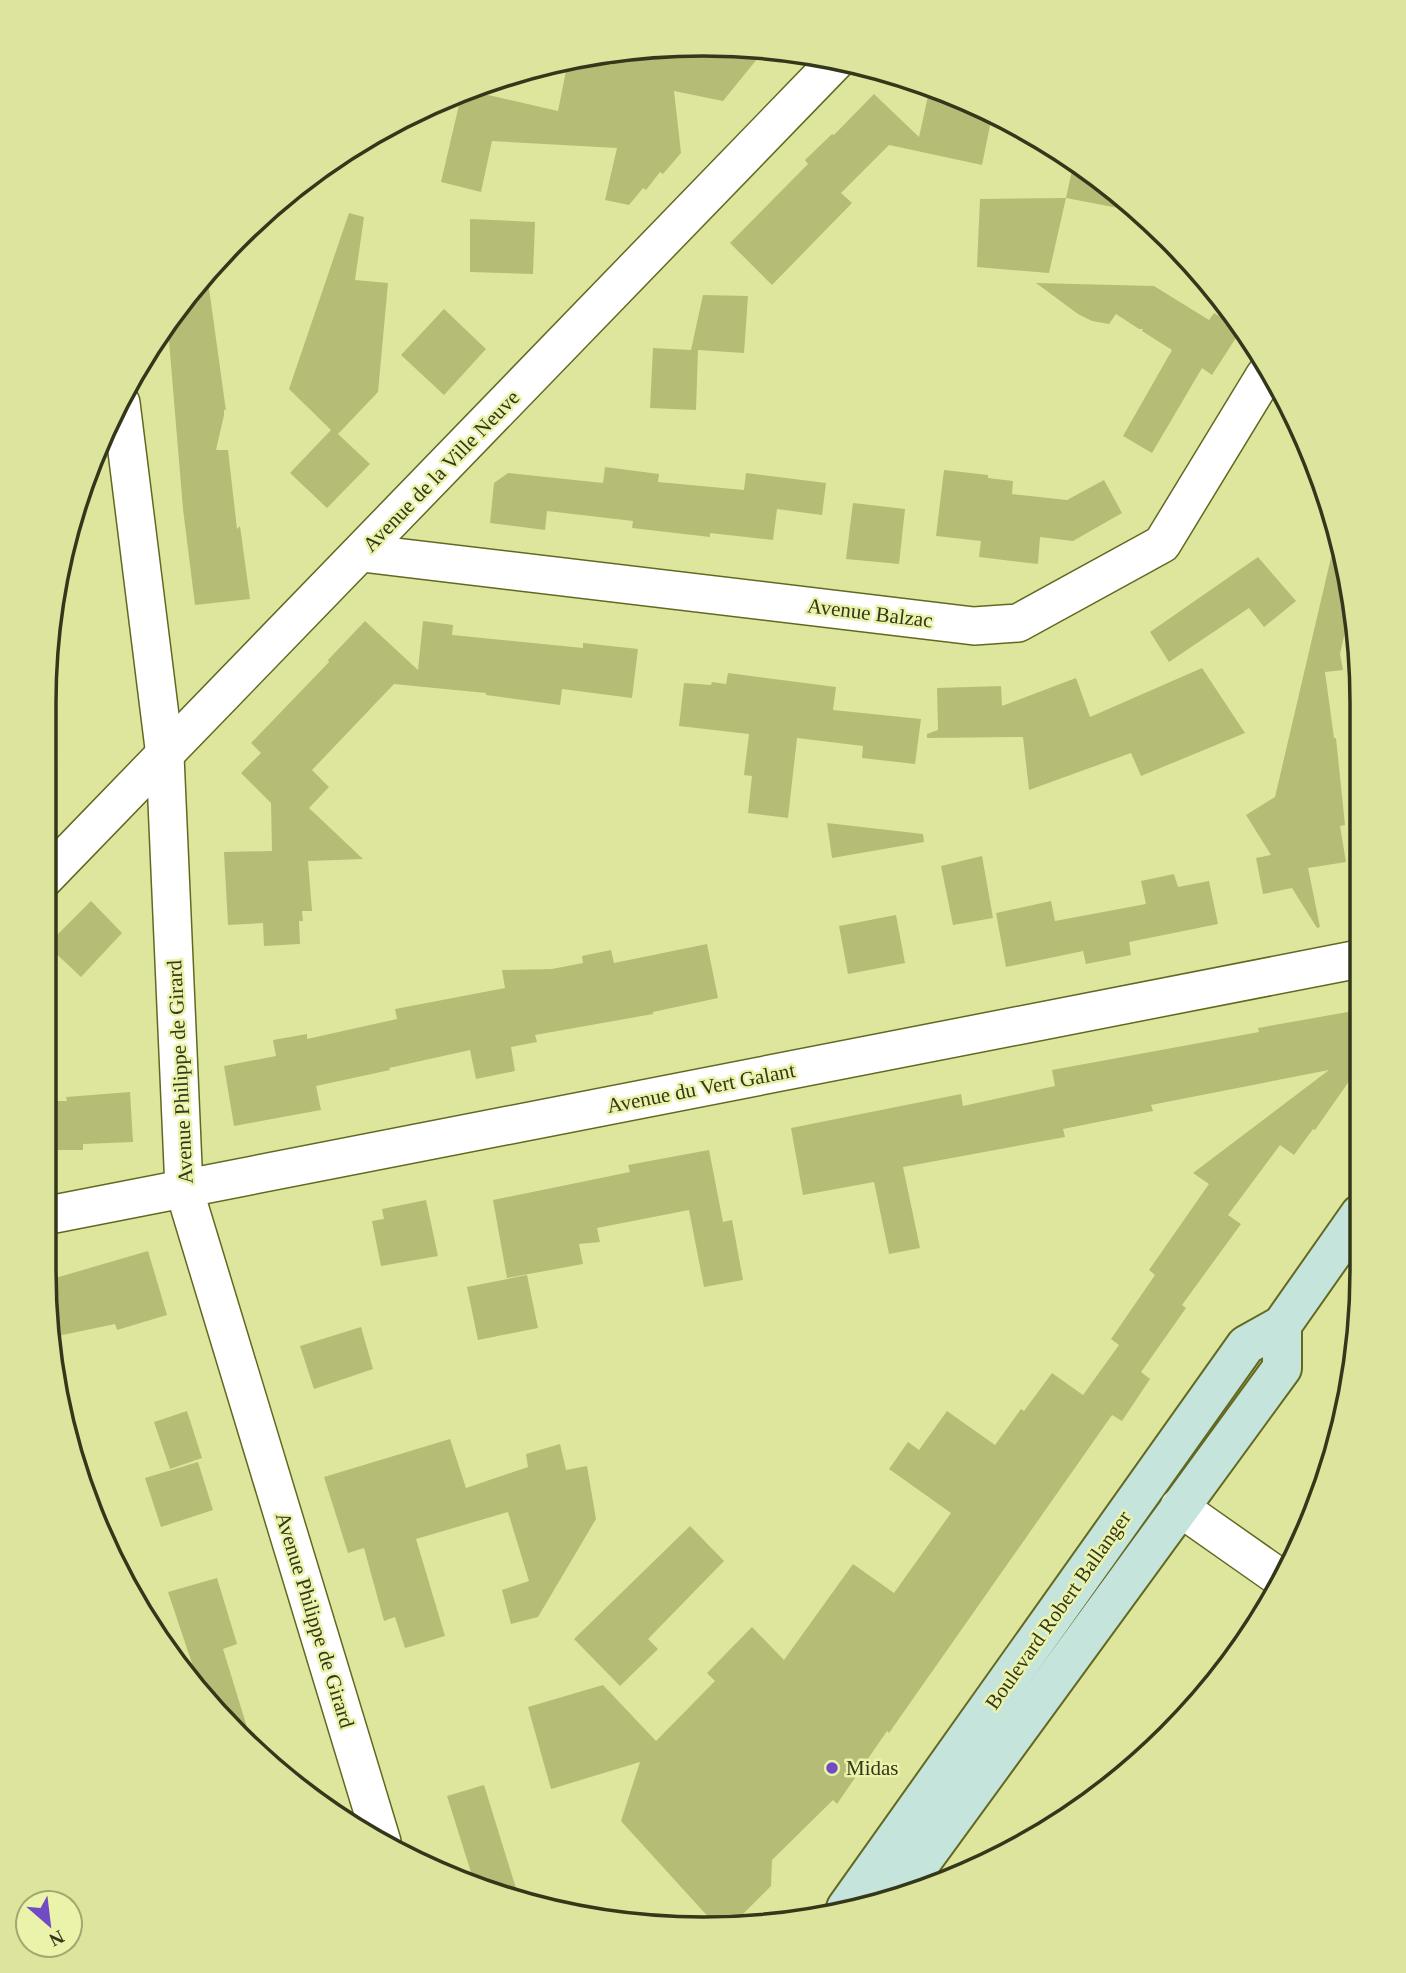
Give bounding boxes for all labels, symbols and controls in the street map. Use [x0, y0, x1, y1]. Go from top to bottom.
street label: Avenue de la Ville Neuve [358, 385, 524, 557]
street label: Avenue Balzac [806, 593, 934, 633]
street label: Avenue Philippe de Girard [162, 959, 198, 1185]
street label: Avenue du Vert Galant [605, 1058, 797, 1118]
street label: Boulevard Robert Ballanger [980, 1506, 1136, 1714]
street label: Avenue Philippe de Girard [271, 1509, 359, 1731]
place label: Midas [846, 1756, 899, 1780]
marker: Midas [824, 1760, 840, 1776]
north arrow [14, 1889, 84, 1959]
text: N [46, 1926, 68, 1951]

